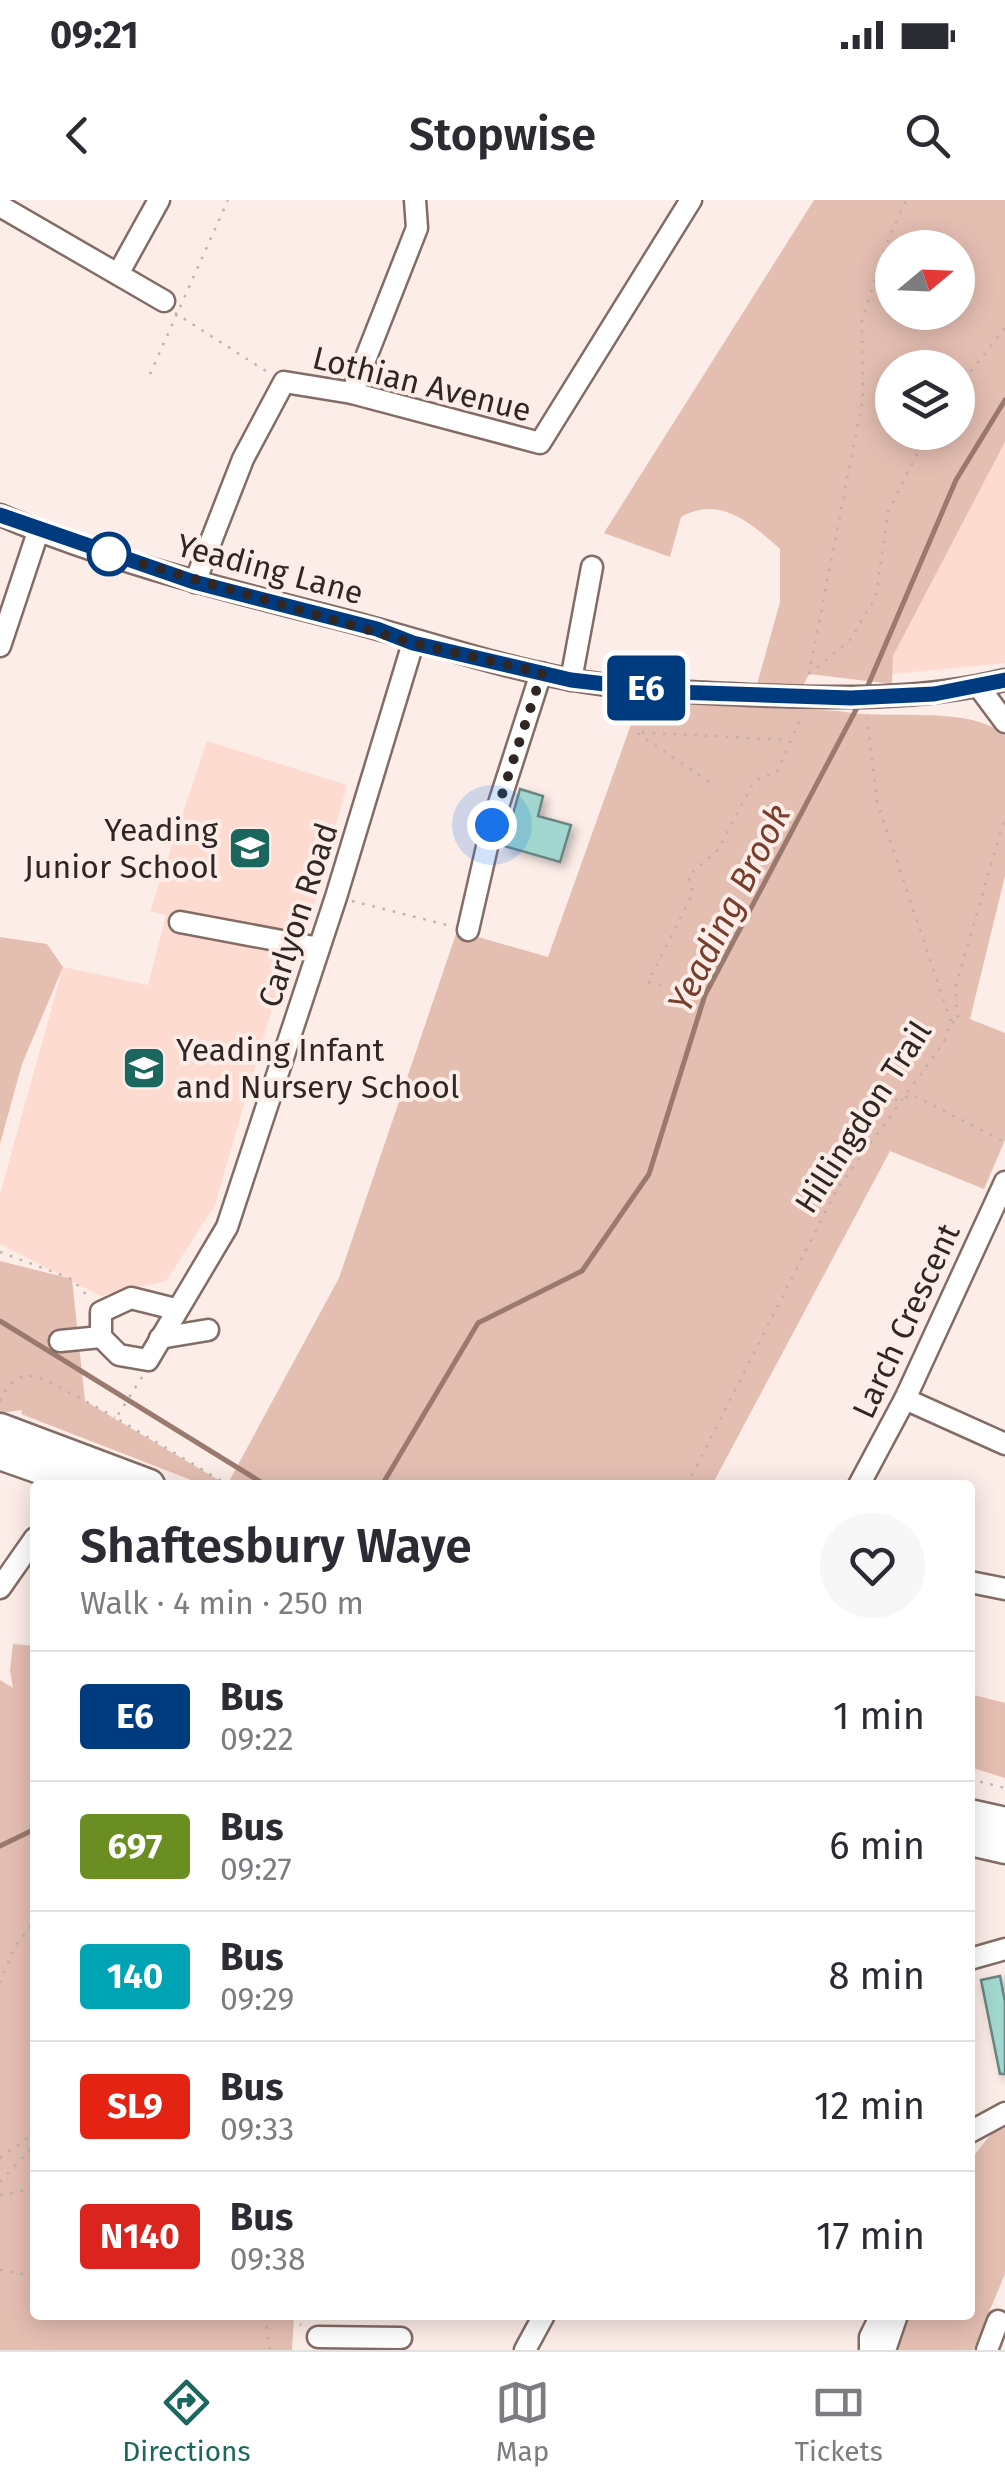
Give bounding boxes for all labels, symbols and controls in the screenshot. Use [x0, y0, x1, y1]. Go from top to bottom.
text: 09:21 [50, 12, 139, 58]
icon: back [50, 108, 105, 163]
text: Stopwise [409, 108, 596, 162]
icon: search [900, 108, 955, 163]
north arrow [875, 230, 975, 330]
map controls [875, 230, 975, 450]
street label: Lothian Avenue [309, 338, 535, 430]
button: layers [875, 350, 975, 450]
street label: Yeading Lane [173, 526, 367, 612]
unlabelled marker [88, 533, 130, 575]
line badge: E6 [601, 656, 691, 720]
text: E6 [627, 667, 665, 709]
water label: Yeading Brook [659, 797, 799, 1019]
your location [467, 800, 517, 850]
place label: Yeading Junior School [24, 811, 218, 886]
street label: Carlyon Road [250, 818, 346, 1012]
school or university icon: Yeading Junior School [227, 825, 273, 871]
street label: Hillingdon Trail [787, 1014, 939, 1220]
place label: Yeading Infant and Nursery School [176, 1031, 459, 1106]
school or university icon: Yeading Infant and Nursery School [121, 1045, 167, 1091]
street label: Larch Crescent [844, 1217, 968, 1424]
button: heart [820, 1513, 925, 1618]
text: Shaftesbury Waye [80, 1517, 472, 1575]
text: Walk · 4 min · 250 m [80, 1584, 364, 1622]
text: Bus [220, 1674, 284, 1720]
text: 1 min [833, 1693, 925, 1739]
text: E6 [116, 1695, 154, 1737]
text: 09:22 [220, 1720, 294, 1758]
text: Bus [220, 1804, 284, 1850]
text: 6 min [829, 1823, 925, 1869]
text: 697 [108, 1825, 162, 1867]
text: 09:27 [220, 1850, 292, 1888]
text: Bus [220, 1934, 284, 1980]
text: 8 min [828, 1953, 925, 1999]
text: 140 [107, 1955, 163, 1997]
text: 09:29 [220, 1980, 294, 2018]
text: Bus [220, 2064, 284, 2110]
text: 12 min [814, 2083, 925, 2129]
text: SL9 [107, 2085, 163, 2127]
text: 09:33 [220, 2110, 294, 2148]
text: Bus [230, 2194, 293, 2240]
text: 17 min [816, 2213, 925, 2259]
text: N140 [100, 2215, 180, 2257]
text: 09:38 [230, 2240, 306, 2278]
tab: Directions [122, 2375, 251, 2468]
tab: Map [495, 2375, 550, 2468]
tab: Tickets [794, 2375, 883, 2468]

